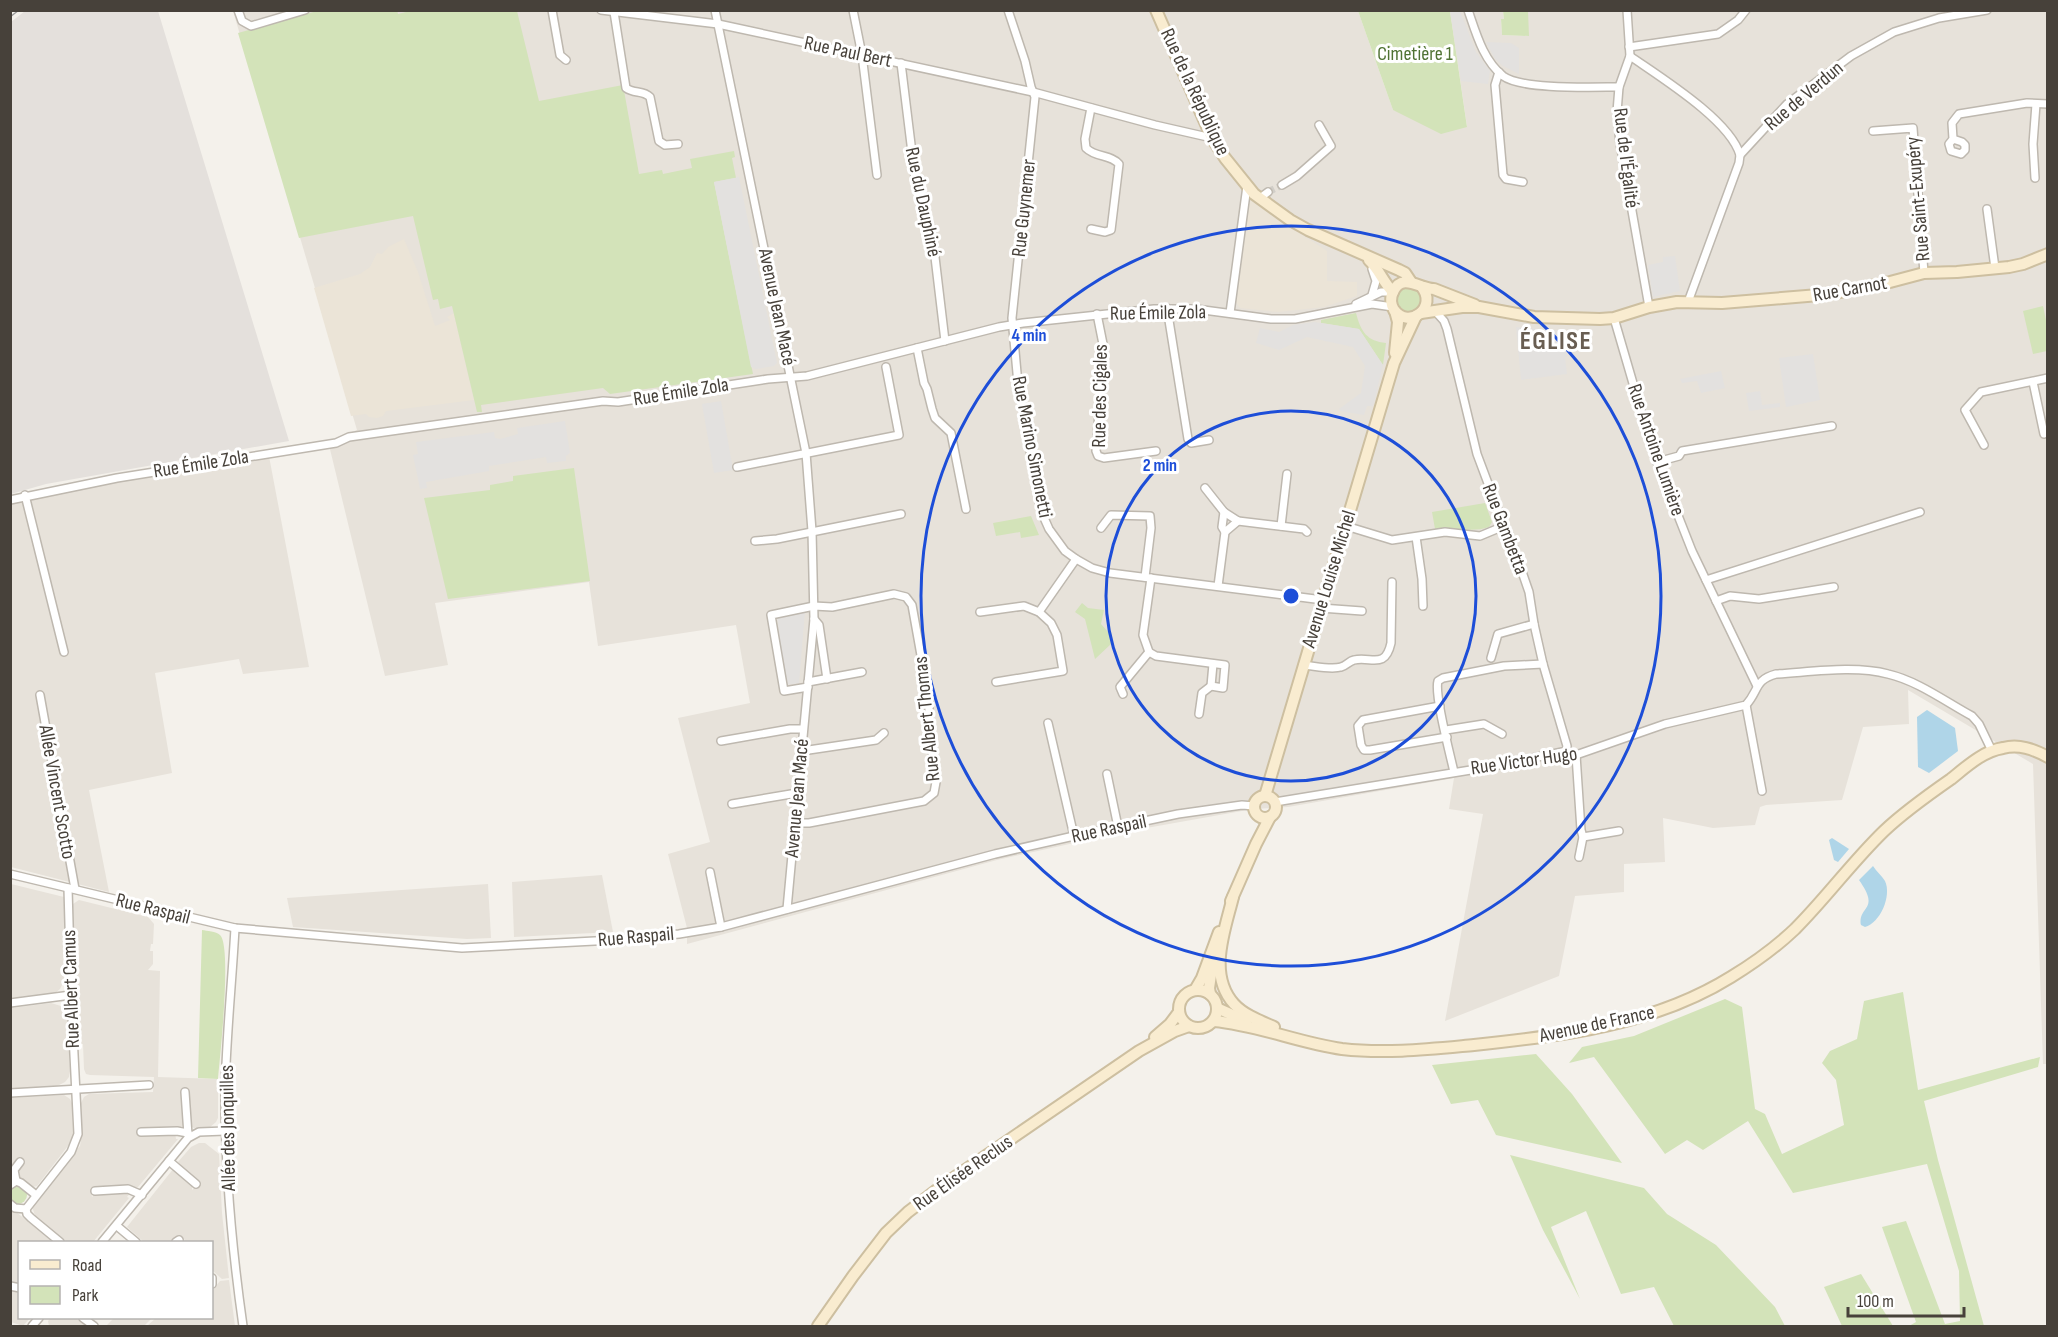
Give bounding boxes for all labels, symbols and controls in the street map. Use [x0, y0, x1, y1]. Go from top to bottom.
street label: Rue de la République [1155, 25, 1235, 159]
street label: Rue Paul Bert [802, 31, 894, 73]
park label: Cimetière 1 [1377, 42, 1453, 66]
street label: Rue de Verdun [1760, 56, 1848, 136]
street label: Rue de l'Égalité [1608, 107, 1644, 209]
street label: Rue Saint-Exupéry [1901, 135, 1935, 262]
street label: Rue du Dauphiné [900, 145, 946, 259]
street label: Rue Guynemer [1007, 158, 1041, 258]
street label: Avenue Jean Macé [753, 245, 801, 368]
street label: Rue Carnot [1811, 271, 1889, 307]
street label: Rue Émile Zola [1110, 300, 1206, 326]
text: 4 min [1012, 325, 1046, 346]
district label: ÉGLISE [1520, 326, 1592, 357]
street label: Rue des Cigales [1087, 344, 1113, 448]
street label: Rue Émile Zola [632, 373, 730, 411]
street label: Rue Marino Simonetti [1007, 374, 1057, 520]
street label: Rue Antoine Lumière [1622, 381, 1690, 519]
street label: Rue Émile Zola [152, 445, 250, 483]
text: 2 min [1143, 455, 1177, 476]
street label: Rue Gambetta [1477, 480, 1533, 578]
street label: Avenue Louise Michel [1296, 508, 1361, 651]
centre of rings [1281, 586, 1301, 606]
street label: Rue Albert Thomas [909, 655, 945, 783]
street label: Allée Vincent Scotto [33, 722, 81, 861]
street label: Avenue Jean Macé [780, 738, 814, 859]
street label: Rue Victor Hugo [1469, 742, 1579, 780]
street label: Rue Raspail [1069, 809, 1149, 849]
street label: Rue Raspail [113, 888, 193, 930]
street label: Rue Raspail [597, 922, 675, 952]
street label: Rue Albert Camus [57, 929, 85, 1049]
street label: Avenue de France [1536, 1000, 1657, 1048]
street label: Allée des Jonquilles [215, 1065, 241, 1192]
street label: Rue Élisée Reclus [909, 1130, 1017, 1216]
legend [18, 1241, 213, 1319]
text: Road [72, 1255, 102, 1276]
scale bar [1848, 1280, 1964, 1318]
text: Park [72, 1285, 98, 1306]
text: 100 m [1857, 1291, 1894, 1312]

